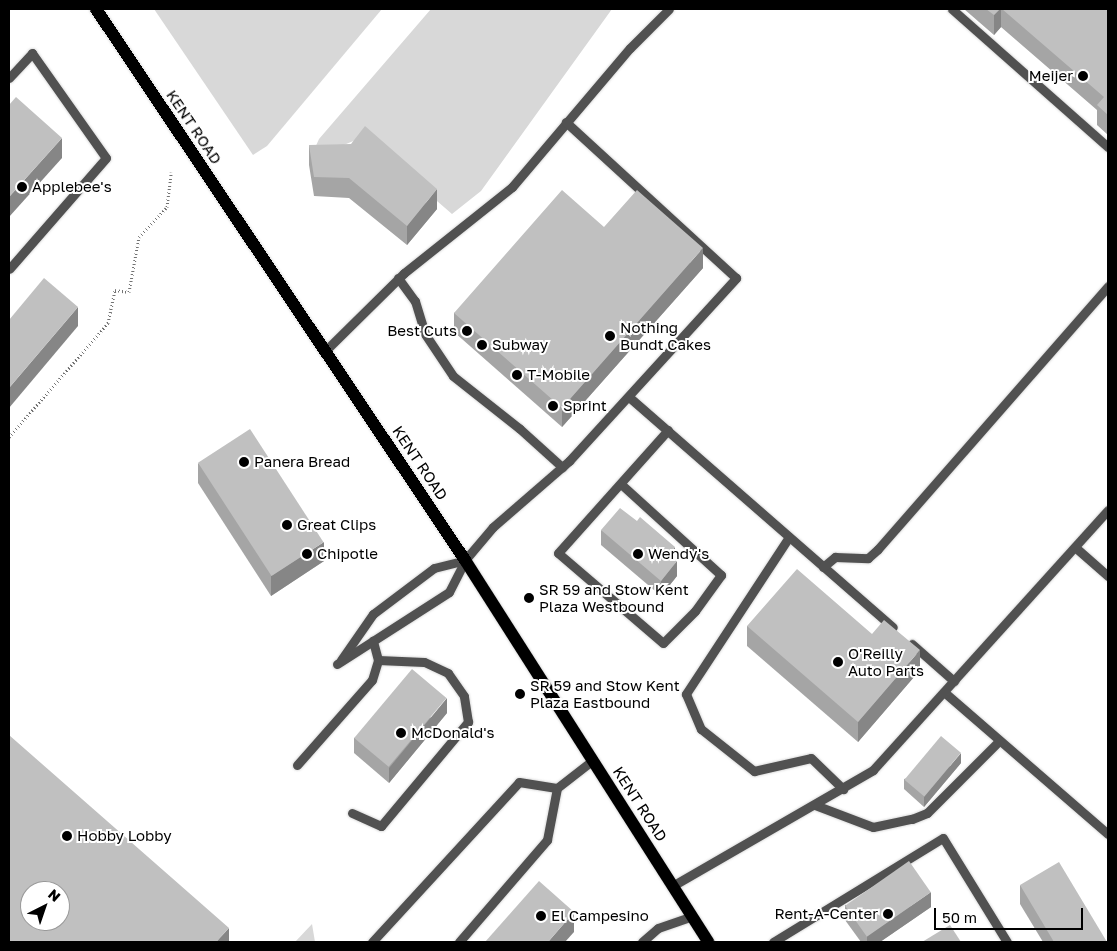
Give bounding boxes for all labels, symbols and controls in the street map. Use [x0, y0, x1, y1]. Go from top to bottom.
place label: Meijer [1029, 67, 1073, 85]
marker: Meijer [1077, 70, 1089, 82]
street label: KENT ROAD [163, 87, 225, 167]
place label: Applebee's [32, 178, 112, 196]
marker: Applebee's [16, 181, 28, 193]
place label: Nothing Bundt Cakes [620, 318, 711, 353]
place label: Best Cuts [387, 322, 457, 340]
marker: Best Cuts [461, 325, 473, 337]
marker: Nothing Bundt Cakes [604, 330, 616, 342]
place label: Subway [492, 336, 548, 354]
marker: Subway [476, 339, 488, 351]
place label: T-Mobile [527, 366, 590, 384]
marker: T-Mobile [511, 369, 523, 381]
place label: Sprint [563, 397, 607, 415]
marker: Sprint [547, 400, 559, 412]
street label: KENT ROAD [389, 423, 451, 503]
place label: Panera Bread [254, 453, 350, 471]
marker: Panera Bread [238, 456, 250, 468]
place label: Great Clips [297, 516, 376, 534]
marker: Great Clips [281, 519, 293, 531]
place label: Chipotle [317, 545, 378, 563]
place label: Wendy's [648, 545, 709, 563]
marker: Chipotle [301, 548, 313, 560]
marker: Wendy's [632, 548, 644, 560]
place label: SR 59 and Stow Kent Plaza Westbound [539, 580, 689, 615]
marker: SR 59 and Stow Kent Plaza Westbound [523, 592, 535, 604]
place label: O'Reilly Auto Parts [848, 644, 924, 679]
marker: O'Reilly Auto Parts [832, 656, 844, 668]
place label: SR 59 and Stow Kent Plaza Eastbound [530, 676, 680, 711]
marker: SR 59 and Stow Kent Plaza Eastbound [514, 688, 526, 700]
place label: McDonald's [411, 724, 494, 742]
marker: McDonald's [395, 727, 407, 739]
street label: KENT ROAD [609, 763, 671, 845]
place label: Hobby Lobby [77, 827, 172, 845]
marker: Hobby Lobby [61, 830, 73, 842]
north arrow [20, 881, 70, 931]
text: N [45, 885, 64, 905]
scale bar [937, 898, 1086, 930]
place label: Rent-A-Center [775, 905, 878, 923]
place label: El Campesino [551, 907, 649, 925]
marker: Rent-A-Center [882, 908, 894, 920]
text: 50 m [942, 908, 977, 926]
marker: El Campesino [535, 910, 547, 922]

